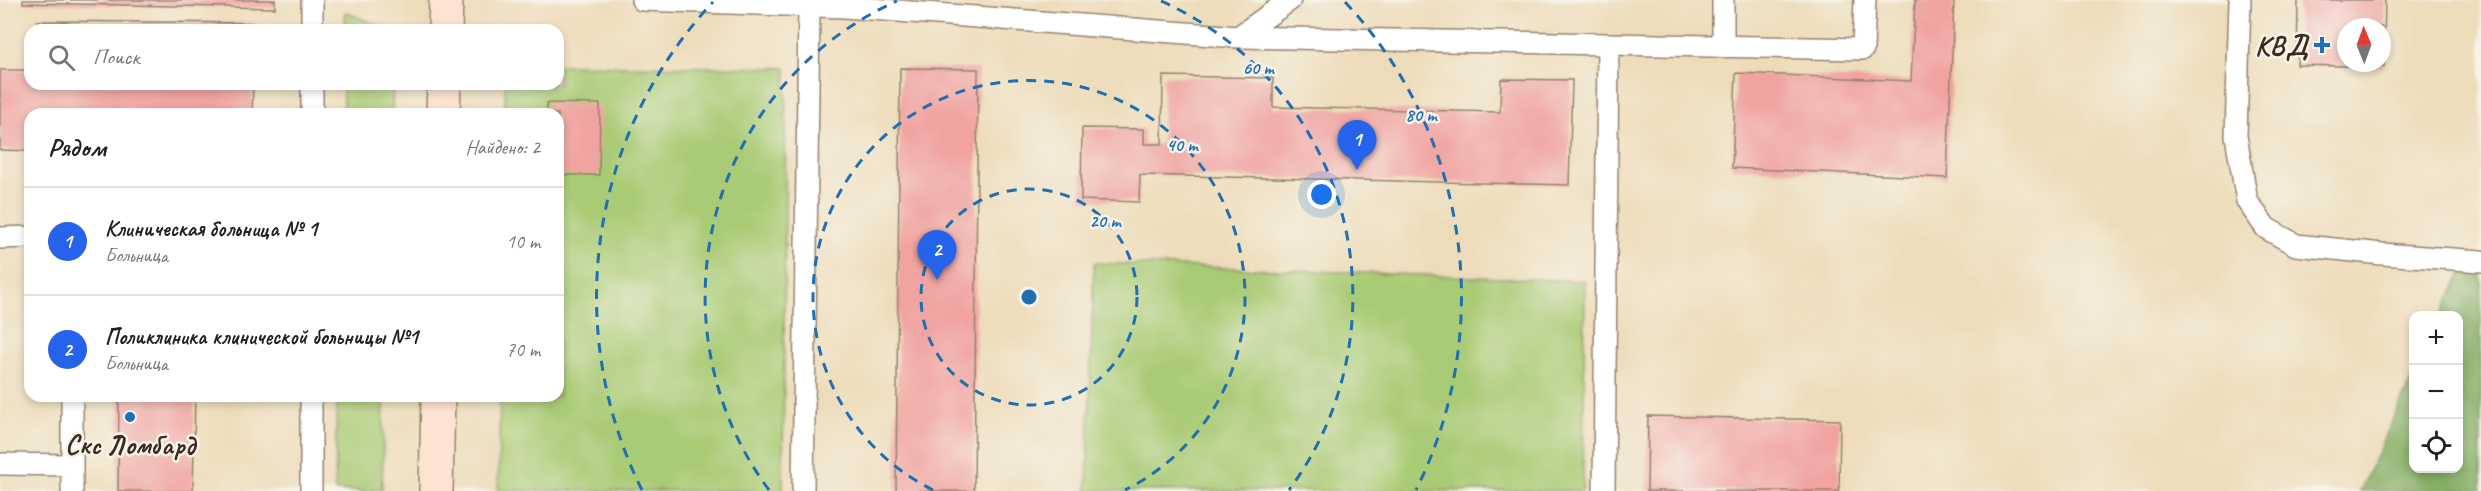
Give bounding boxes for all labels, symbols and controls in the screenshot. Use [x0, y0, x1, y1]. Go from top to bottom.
north arrow [2337, 18, 2391, 72]
search box [24, 24, 564, 90]
place label: КВД [2255, 28, 2310, 63]
marker: КВД [2313, 36, 2331, 54]
icon: search [45, 41, 78, 74]
text: Поиск [93, 43, 139, 71]
text: 60 m [1242, 57, 1275, 79]
text: 80 m [1406, 104, 1438, 126]
pin: 1 [1338, 120, 1376, 170]
text: Рядом [48, 131, 106, 164]
text: 40 m [1167, 134, 1199, 156]
text: Найдено: 2 [465, 135, 540, 160]
your location [1307, 180, 1336, 209]
text: 20 m [1090, 210, 1122, 232]
text: Клиническая больница № 1 [105, 215, 317, 243]
text: 1 [63, 229, 72, 254]
text: 10 m [506, 229, 540, 254]
pin: 2 [918, 230, 956, 280]
text: Больница [105, 243, 168, 268]
centre of rings [1019, 287, 1039, 307]
map controls [2409, 311, 2463, 473]
button: + [2409, 311, 2463, 365]
text: Поликлиника клинической больницы №1 [105, 323, 418, 351]
text: 2 [63, 337, 72, 362]
text: 70 m [506, 337, 540, 362]
text: Больница [105, 351, 168, 376]
button: − [2409, 365, 2463, 419]
marker: Скс Ломбард [123, 410, 137, 424]
button: locate [2409, 419, 2463, 473]
place label: Скс Ломбард [65, 427, 198, 462]

